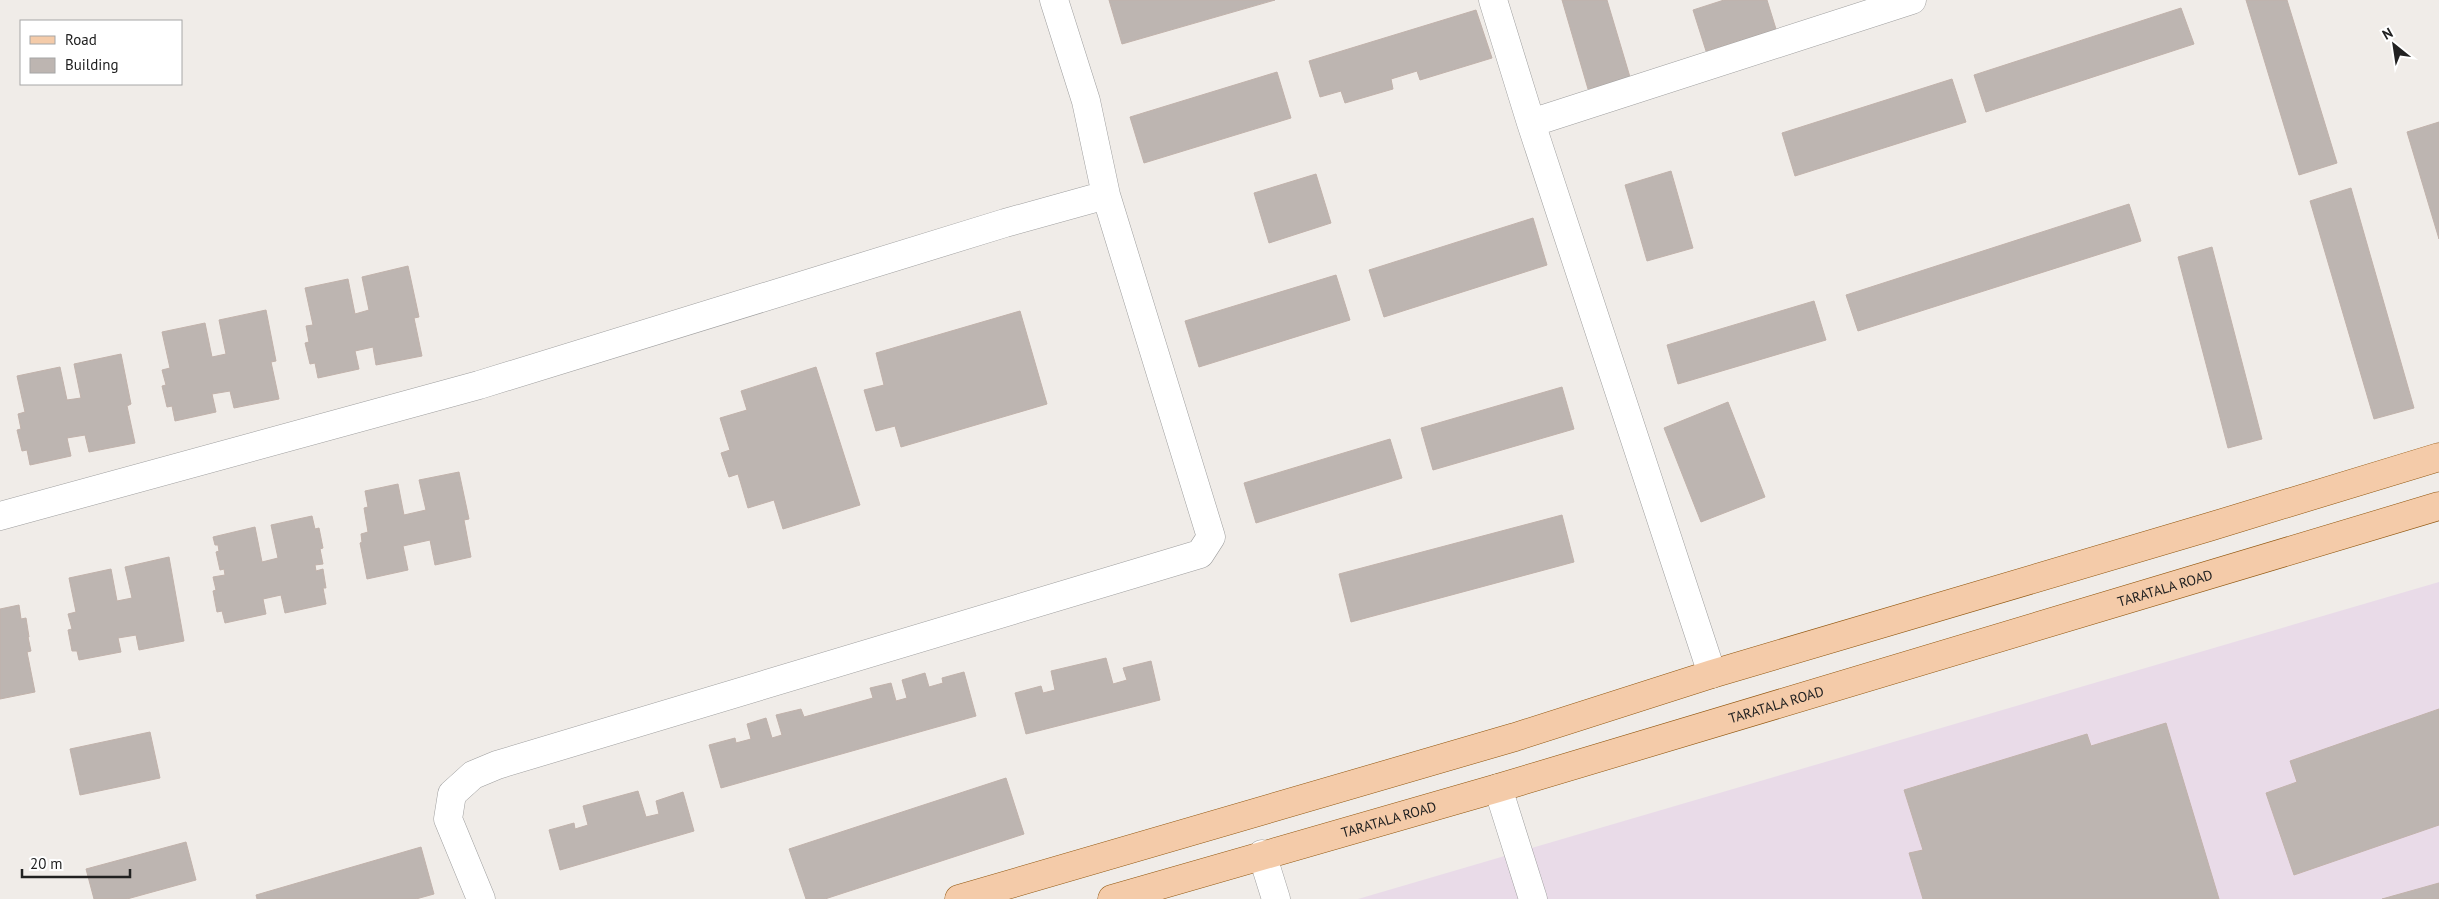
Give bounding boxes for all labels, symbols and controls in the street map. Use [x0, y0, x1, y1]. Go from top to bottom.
legend [20, 20, 182, 85]
north arrow [2369, 20, 2419, 70]
text: N [2379, 24, 2396, 44]
text: Road [65, 30, 97, 49]
text: Building [65, 55, 119, 74]
street label: TARATALA ROAD [2115, 565, 2215, 611]
street label: TARATALA ROAD [1726, 682, 1826, 727]
street label: TARATALA ROAD [1339, 797, 1439, 842]
scale bar [22, 846, 130, 878]
text: 20 m [30, 854, 63, 873]

